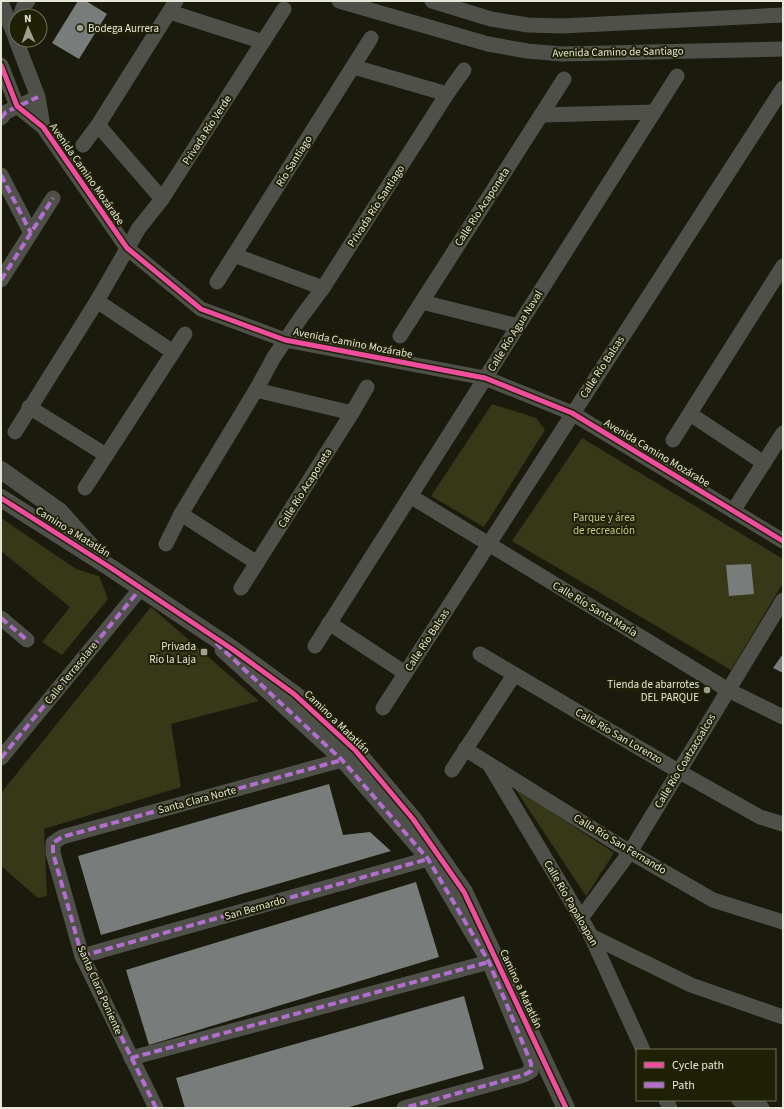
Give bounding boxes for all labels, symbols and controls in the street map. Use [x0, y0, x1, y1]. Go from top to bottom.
north arrow [8, 8, 48, 48]
text: N [24, 11, 32, 26]
place label: Bodega Aurrera [88, 21, 159, 36]
marker: Bodega Aurrera [75, 23, 85, 33]
street label: Avenida Camino de Santiago [552, 43, 684, 61]
street label: Privada Río Verde [179, 92, 235, 168]
street label: Avenida Camino Mozárabe [46, 120, 128, 228]
street label: Río Santiago [272, 132, 316, 190]
street label: Privada Río Santiago [344, 162, 408, 250]
street label: Calle Río Acaponeta [451, 165, 513, 249]
street label: Calle Río Agua Naval [484, 287, 546, 375]
street label: Avenida Camino Mozárabe [292, 324, 415, 362]
street label: Calle Río Balsas [576, 332, 628, 401]
street label: Avenida Camino Mozárabe [601, 415, 713, 491]
street label: Calle Río Acaponeta [274, 445, 336, 531]
street label: Camino a Matatlán [33, 503, 113, 561]
park label: Parque y área de recreación [573, 510, 635, 538]
street label: Calle Río Santa María [550, 578, 640, 640]
street label: Calle Río Balsas [401, 605, 453, 674]
street label: Calle Terrasolare [41, 638, 101, 708]
place label: Privada Río la Laja [149, 639, 196, 667]
marker: Privada Río la Laja [199, 647, 209, 657]
place label: Tienda de abarrotes DEL PARQUE [607, 677, 699, 705]
marker: Tienda de abarrotes DEL PARQUE [702, 685, 712, 695]
street label: Camino a Matatlán [301, 687, 373, 757]
street label: Calle Río San Lorenzo [572, 705, 666, 767]
street label: Calle Río Coatzacoalcos [651, 711, 719, 811]
street label: Santa Clara Norte [156, 782, 238, 818]
street label: Calle Río San Fernando [571, 810, 669, 878]
street label: Calle Río Papaloapan [540, 857, 602, 949]
street label: San Bernardo [223, 892, 287, 924]
street label: Santa Clara Poniente [74, 943, 127, 1037]
street label: Camino a Matatlán [496, 947, 546, 1031]
legend [636, 1049, 776, 1101]
text: Cycle path [672, 1057, 724, 1074]
text: Path [672, 1077, 695, 1094]

